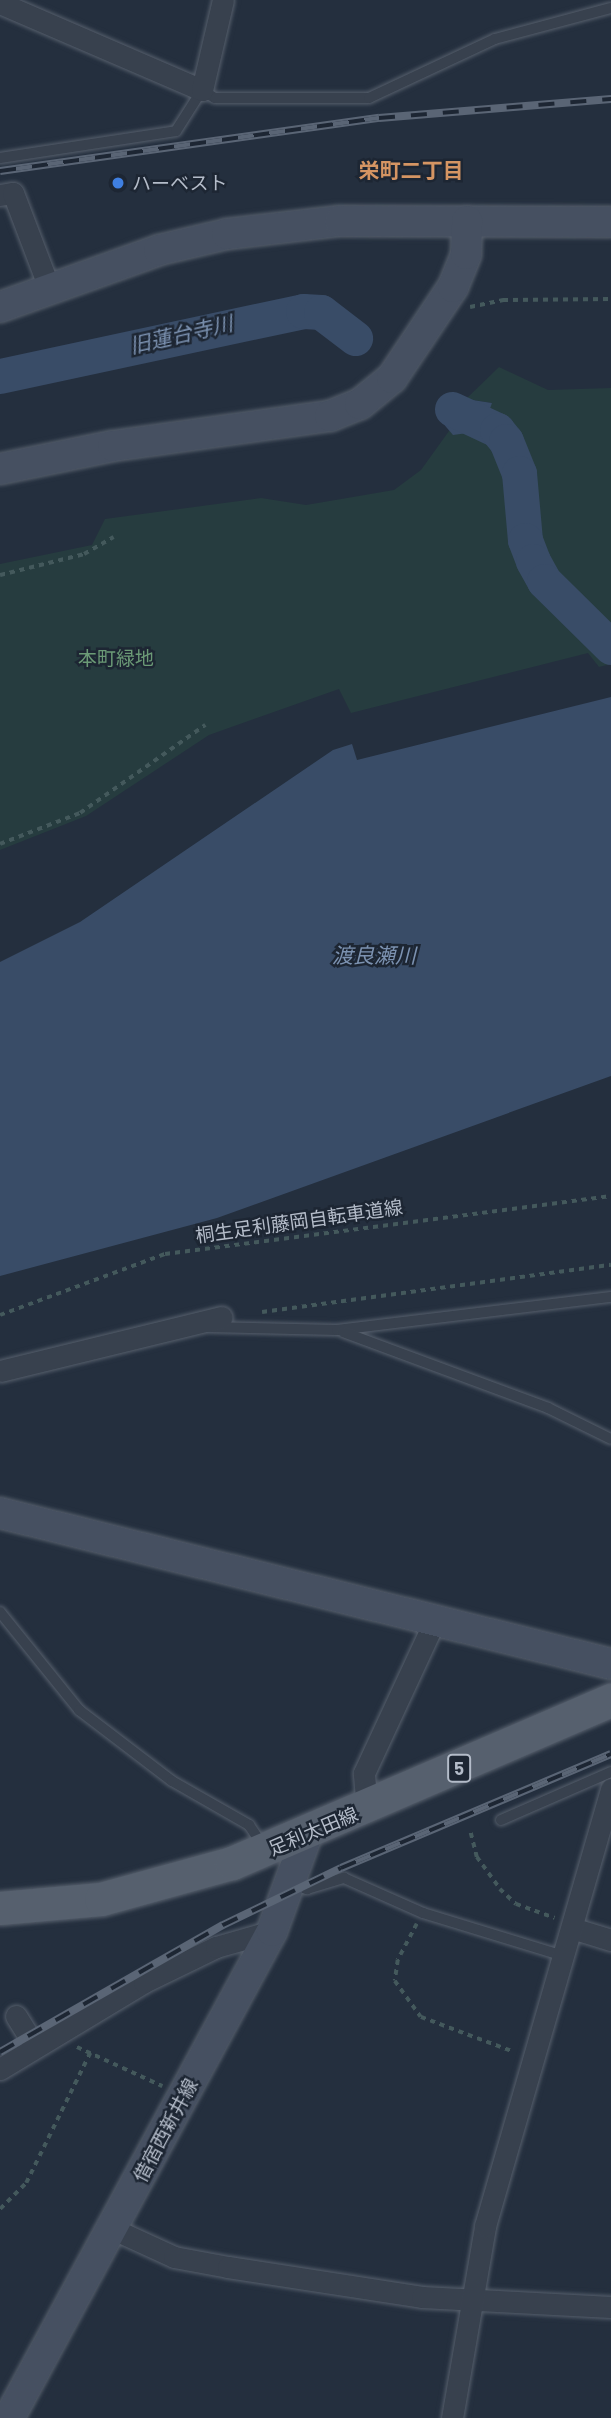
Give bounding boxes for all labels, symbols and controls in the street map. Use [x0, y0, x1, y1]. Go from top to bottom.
district label: 栄町二丁目 [359, 157, 463, 183]
place label: ハーベスト [132, 172, 227, 194]
marker: ハーベスト [110, 175, 126, 191]
water label: 旧蓮台寺川 [127, 310, 235, 358]
park label: 本町緑地 [78, 647, 154, 669]
water label: 渡良瀬川 [332, 942, 416, 968]
street label: 桐生足利藤岡自転車道線 [194, 1195, 404, 1247]
road number: 5 [447, 1754, 471, 1783]
street label: 足利太田線 [265, 1802, 361, 1860]
street label: 借宿西新井線 [128, 2074, 202, 2186]

